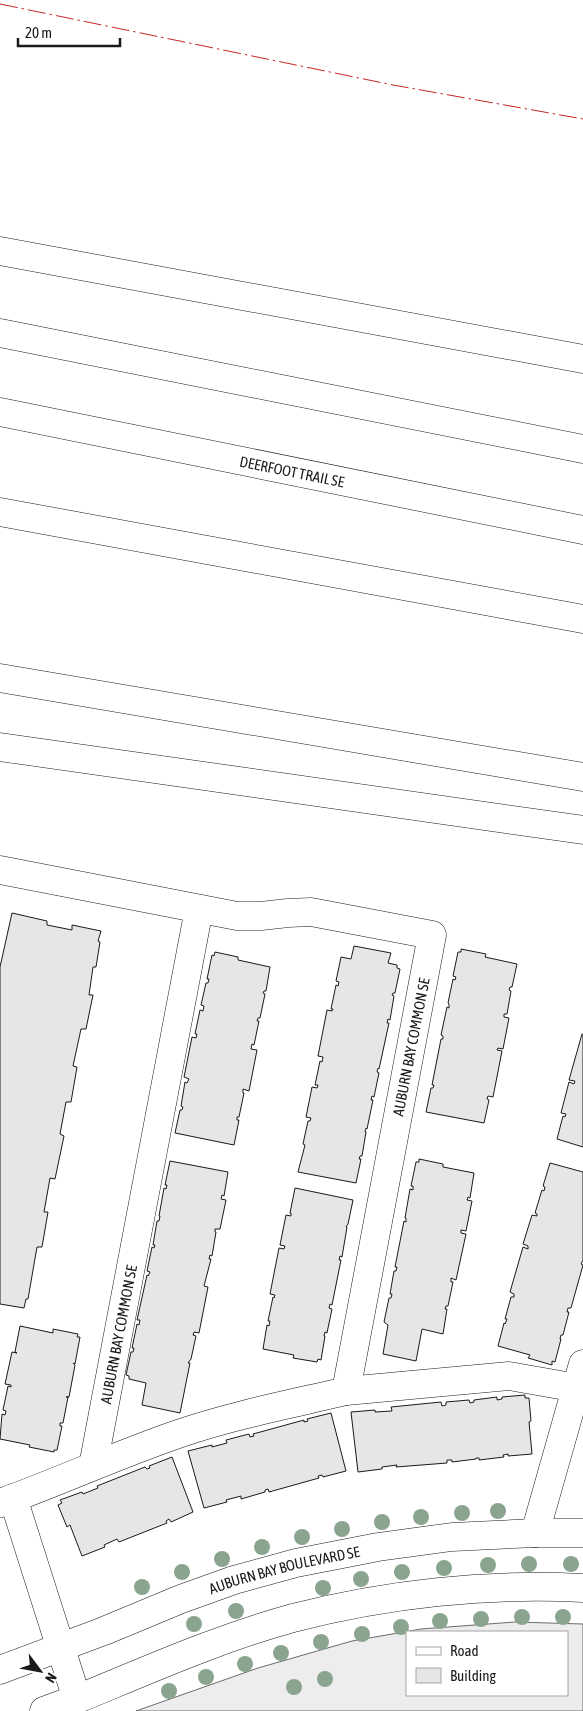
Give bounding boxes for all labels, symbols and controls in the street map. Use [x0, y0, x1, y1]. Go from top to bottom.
scale bar [18, 15, 120, 47]
text: 20 m [25, 24, 52, 41]
street label: DEERFOOT TRAIL SE [238, 452, 347, 490]
street label: AUBURN BAY COMMON SE [389, 976, 433, 1118]
street label: AUBURN BAY COMMON SE [97, 1263, 140, 1405]
street label: AUBURN BAY BOULEVARD SE [206, 1542, 362, 1597]
legend [406, 1631, 568, 1696]
text: Road [450, 1642, 479, 1659]
north arrow [15, 1646, 65, 1696]
text: Building [450, 1667, 496, 1684]
text: N [42, 1670, 60, 1686]

